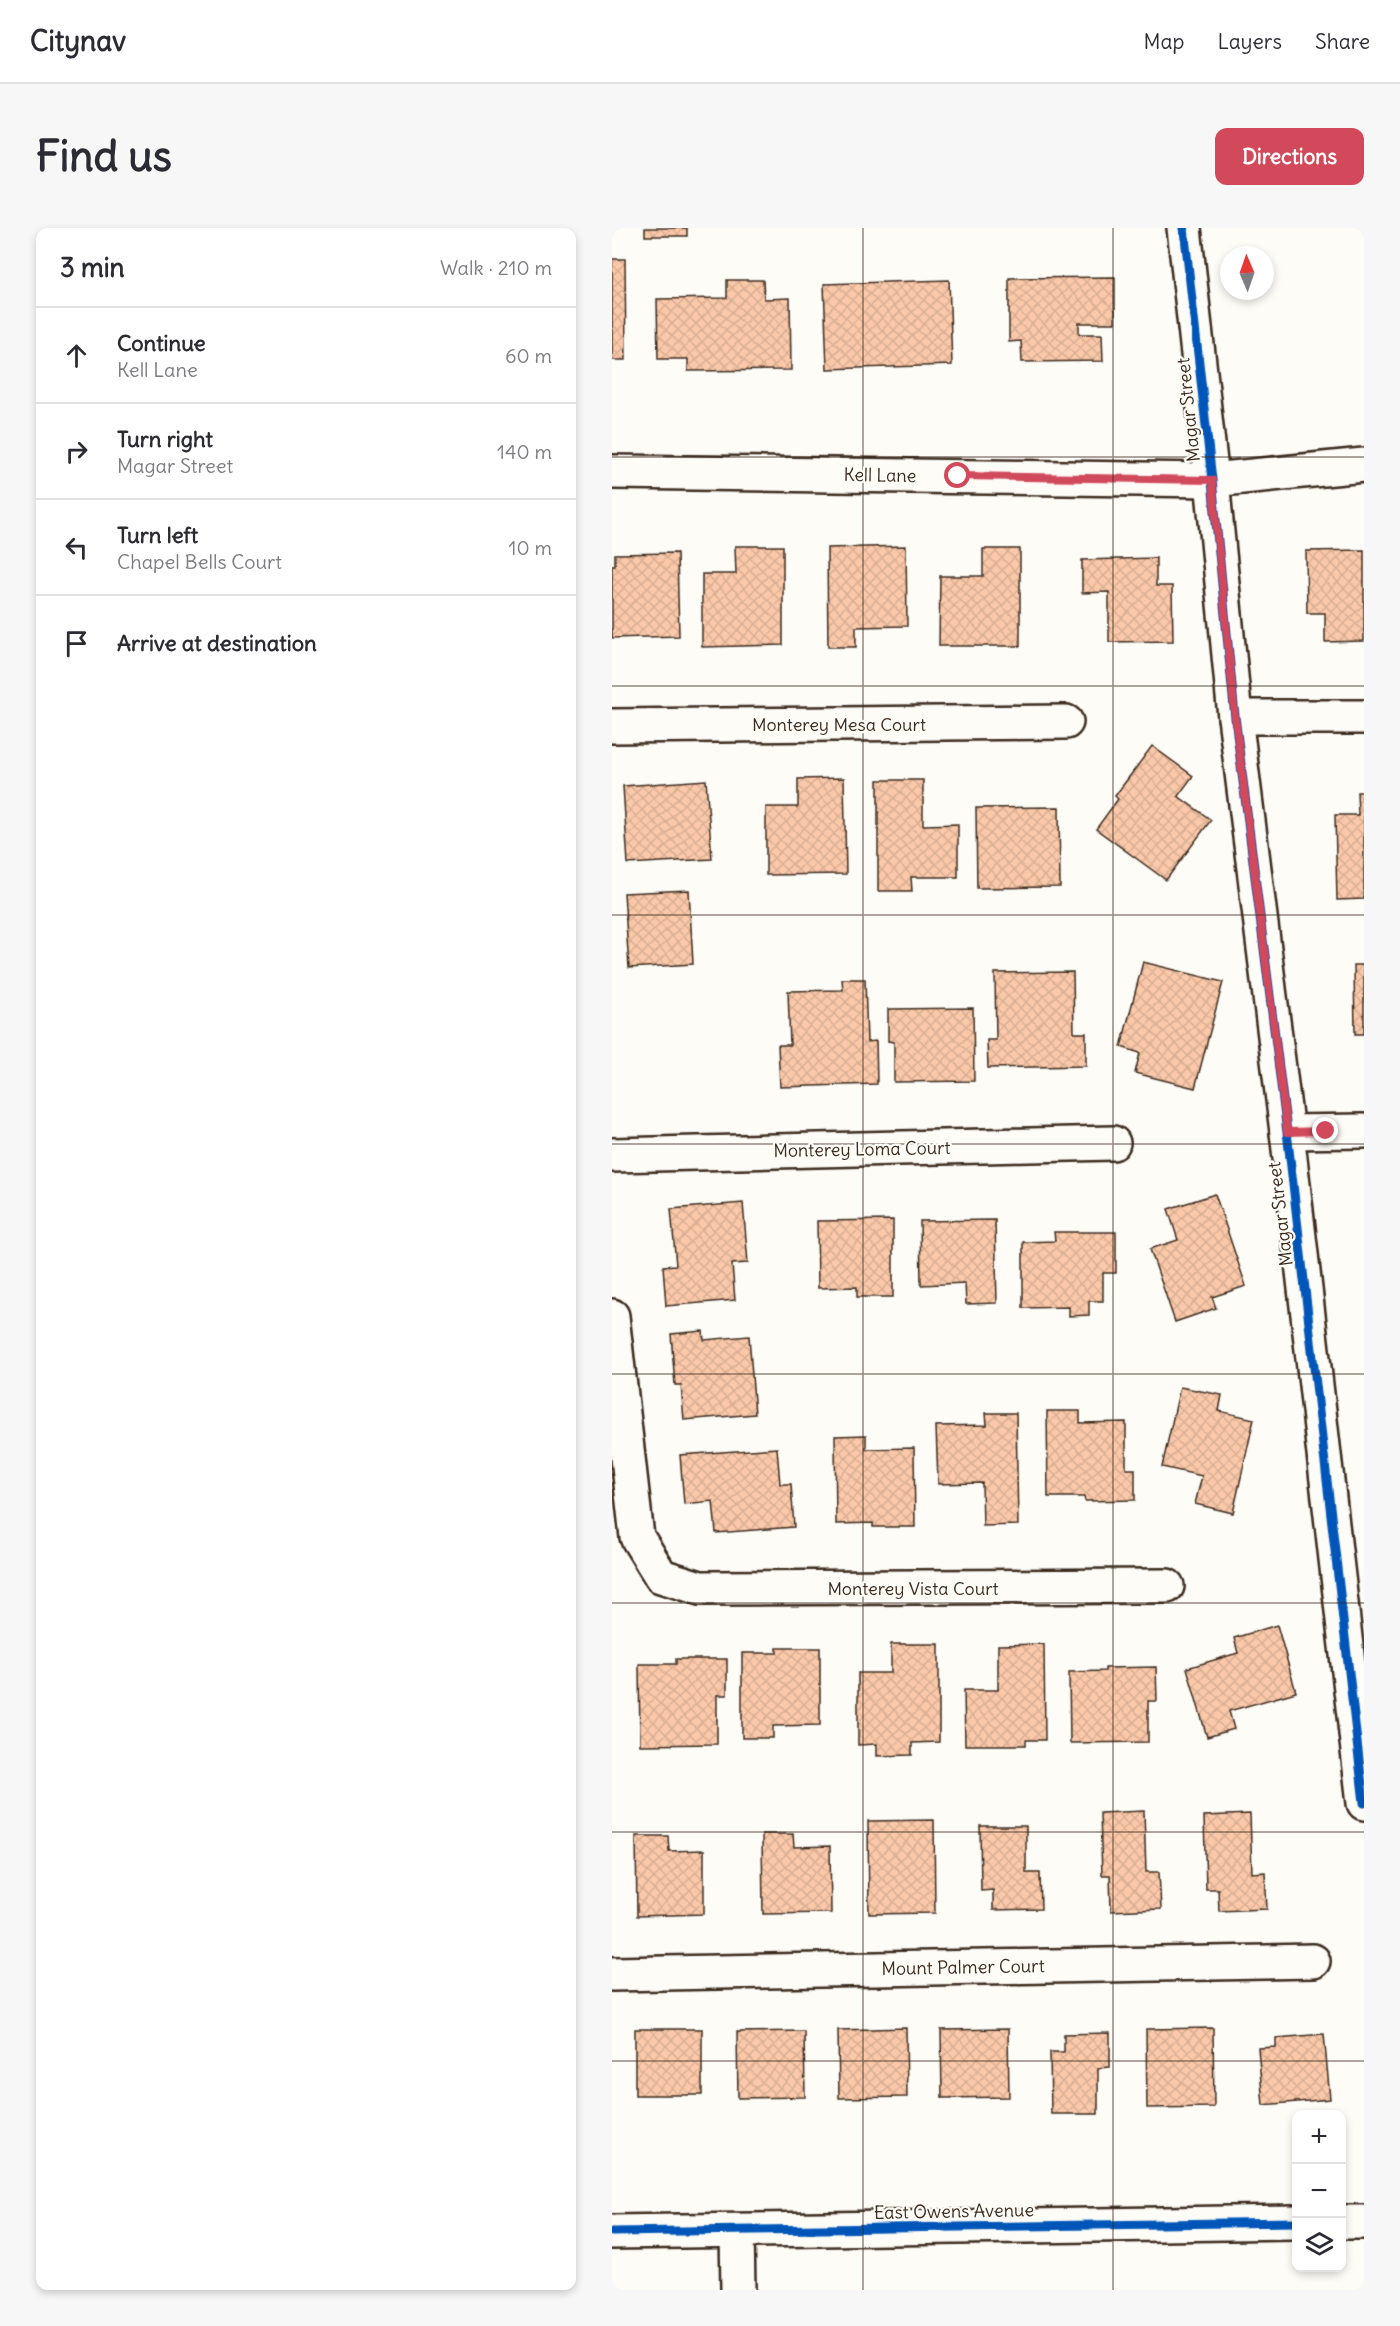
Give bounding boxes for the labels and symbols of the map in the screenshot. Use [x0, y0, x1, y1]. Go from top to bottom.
north arrow [1220, 246, 1274, 300]
street label: Magar Street [1171, 357, 1205, 463]
route start [944, 462, 970, 488]
street label: Kell Lane [843, 463, 917, 487]
street label: Monterey Mesa Court [752, 713, 926, 736]
route end [1312, 1117, 1338, 1143]
street label: Monterey Loma Court [773, 1136, 951, 1162]
street label: Magar Street [1262, 1161, 1298, 1267]
street label: Monterey Vista Court [827, 1577, 999, 1600]
street label: Mount Palmer Court [881, 1954, 1045, 1980]
street label: East Owens Avenue [874, 2198, 1034, 2224]

